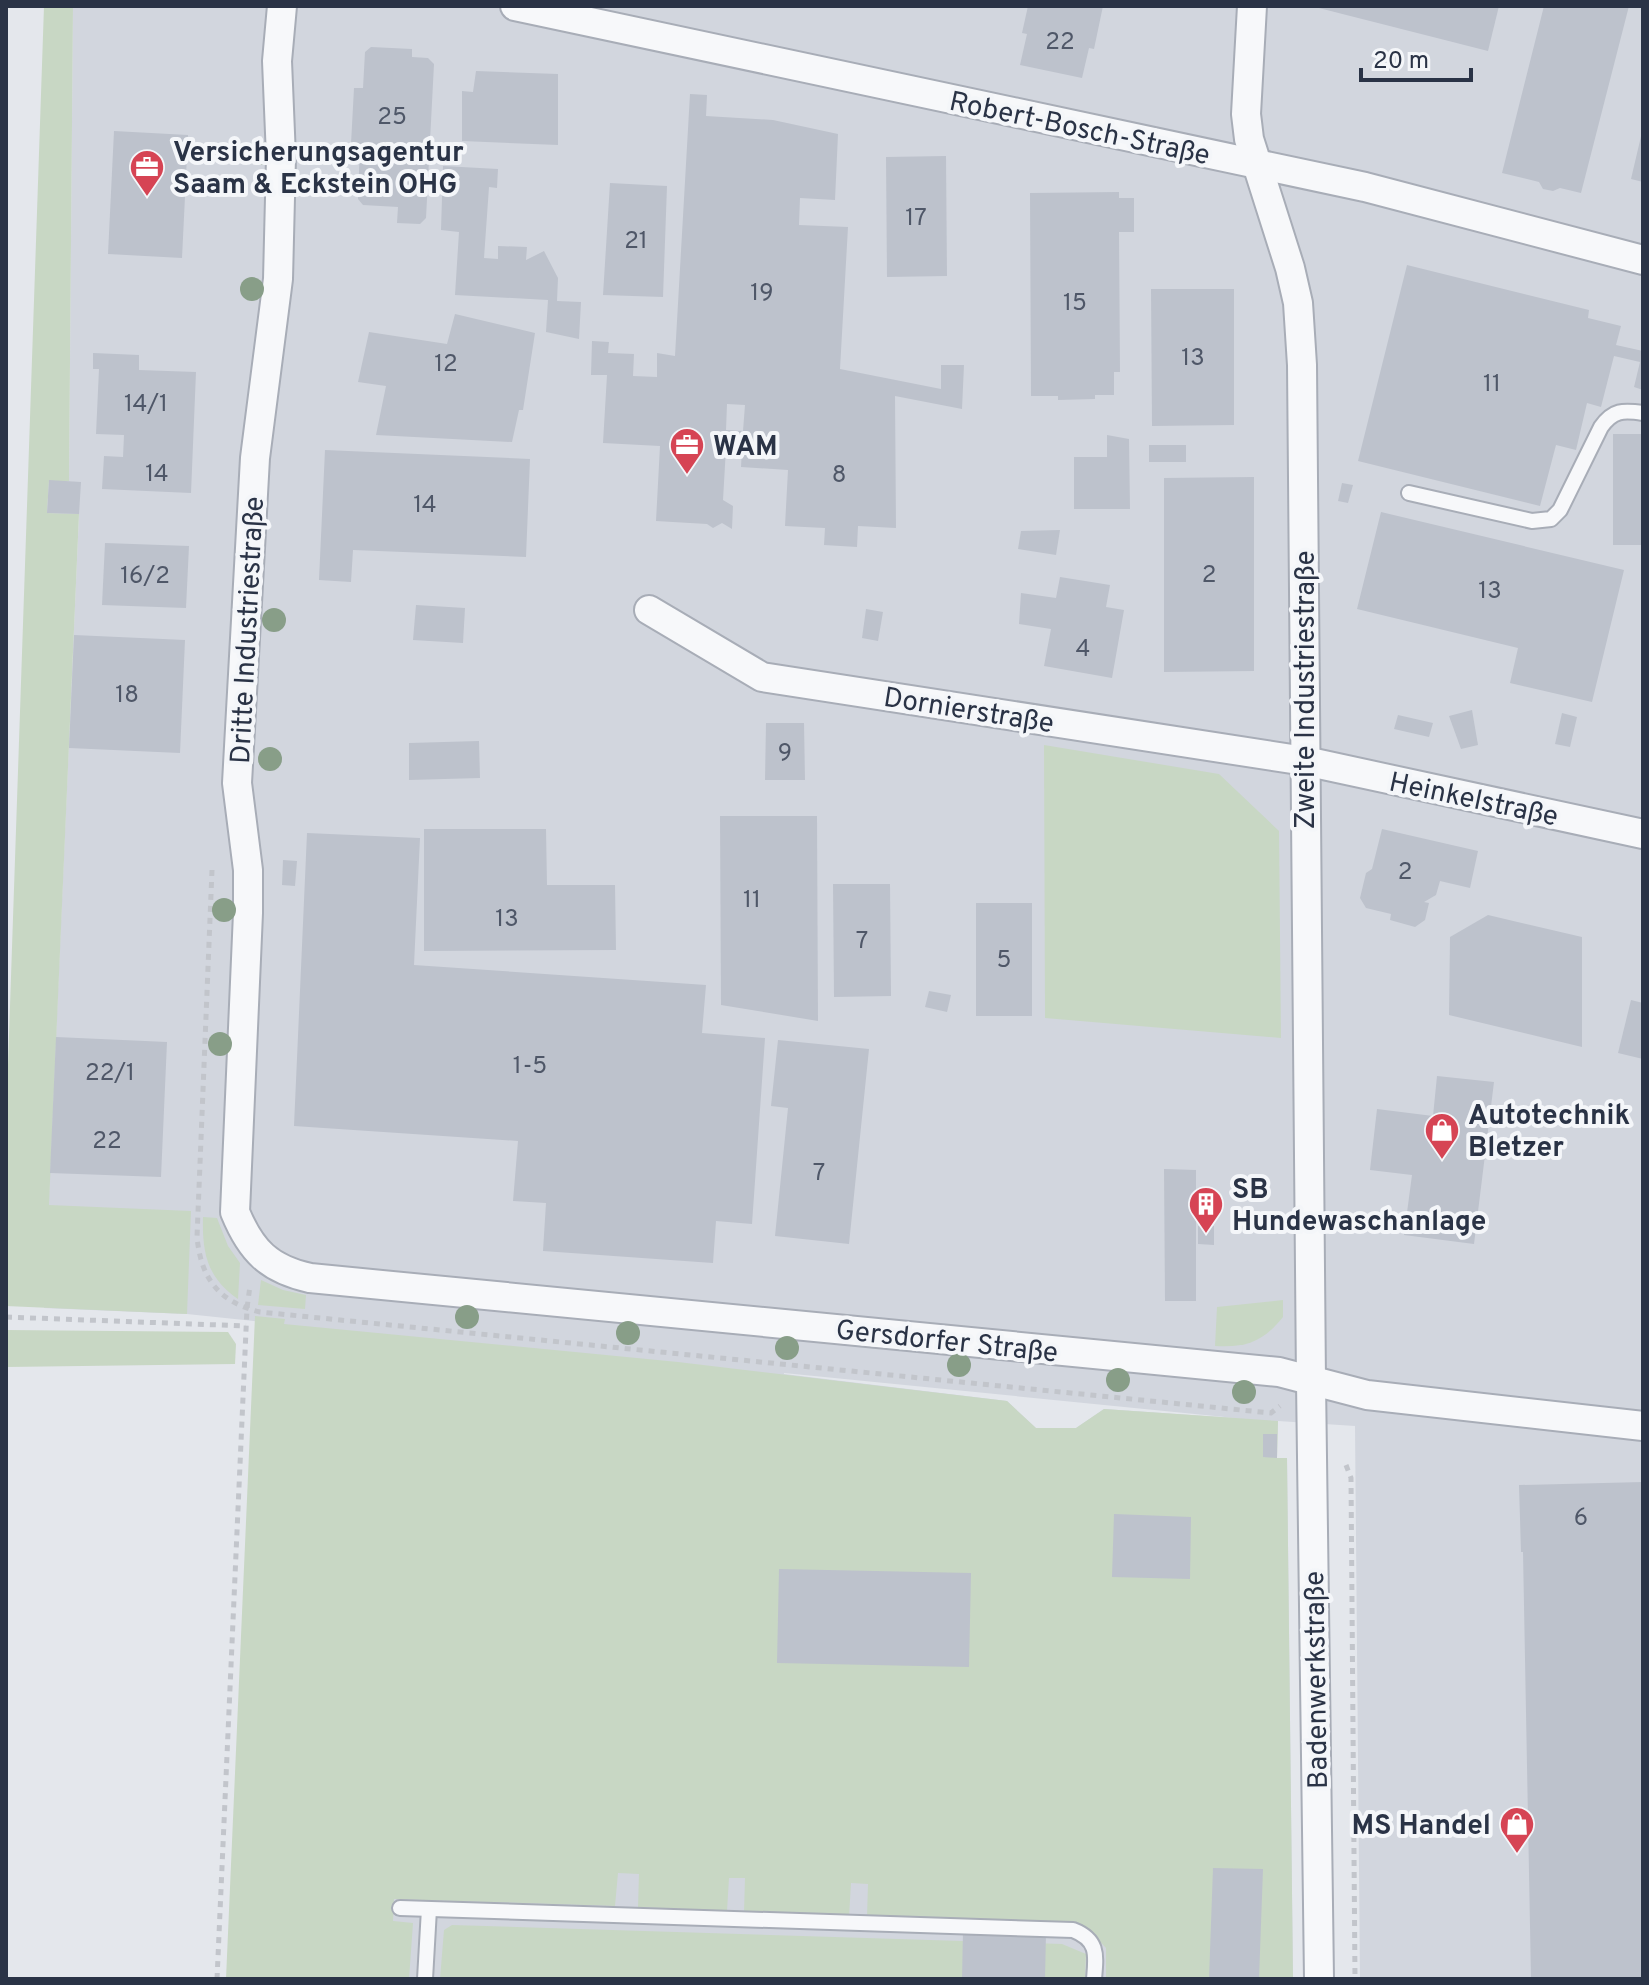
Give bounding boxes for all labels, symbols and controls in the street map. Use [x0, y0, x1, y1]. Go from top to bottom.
house number: 22 [1045, 28, 1075, 58]
scale bar [1361, 32, 1471, 82]
text: 20 m [1373, 47, 1429, 77]
street label: Robert-Bosch-Straße [946, 85, 1213, 175]
house number: 25 [377, 103, 407, 133]
place label: Versicherungsagentur Saam & Eckstein OHG [173, 136, 464, 204]
office icon: Versicherungsagentur Saam & Eckstein OHG [128, 148, 166, 198]
house number: 17 [905, 204, 927, 234]
house number: 21 [624, 227, 648, 257]
house number: 19 [750, 279, 774, 309]
house number: 15 [1063, 289, 1087, 319]
house number: 13 [1181, 344, 1205, 374]
house number: 12 [434, 350, 458, 380]
house number: 11 [1483, 370, 1501, 400]
house number: 14/1 [124, 390, 168, 420]
office icon: WAM [668, 426, 706, 476]
place label: WAM [713, 430, 778, 466]
house number: 14 [145, 460, 169, 490]
house number: 8 [832, 461, 846, 491]
house number: 14 [413, 491, 437, 521]
street label: Dritte Industriestraße [224, 496, 274, 765]
street label: Zweite Industriestraße [1289, 550, 1325, 830]
house number: 2 [1202, 561, 1216, 591]
house number: 16/2 [120, 562, 170, 592]
house number: 13 [1478, 577, 1502, 607]
house number: 4 [1076, 635, 1090, 665]
house number: 18 [115, 681, 139, 711]
street label: Dornierstraße [881, 681, 1056, 743]
house number: 9 [778, 739, 792, 769]
street label: Heinkelstraße [1386, 765, 1561, 836]
house number: 2 [1398, 858, 1412, 888]
house number: 11 [743, 886, 761, 916]
house number: 13 [495, 905, 519, 935]
house number: 7 [856, 927, 868, 957]
house number: 5 [997, 946, 1011, 976]
house number: 1-5 [513, 1052, 547, 1082]
house number: 22/1 [85, 1059, 135, 1089]
place label: Autotechnik Bletzer [1468, 1099, 1630, 1167]
shop icon: Autotechnik Bletzer [1423, 1111, 1461, 1161]
house number: 22 [92, 1127, 122, 1157]
house number: 7 [813, 1159, 825, 1189]
place label: SB Hundewaschanlage [1232, 1173, 1486, 1241]
building icon: SB Hundewaschanlage [1187, 1185, 1225, 1235]
street label: Gersdorfer Straße [834, 1313, 1060, 1373]
house number: 6 [1574, 1504, 1588, 1534]
street label: Badenwerkstraße [1298, 1570, 1338, 1789]
shop icon: MS Handel [1498, 1805, 1536, 1855]
place label: MS Handel [1352, 1809, 1491, 1845]

